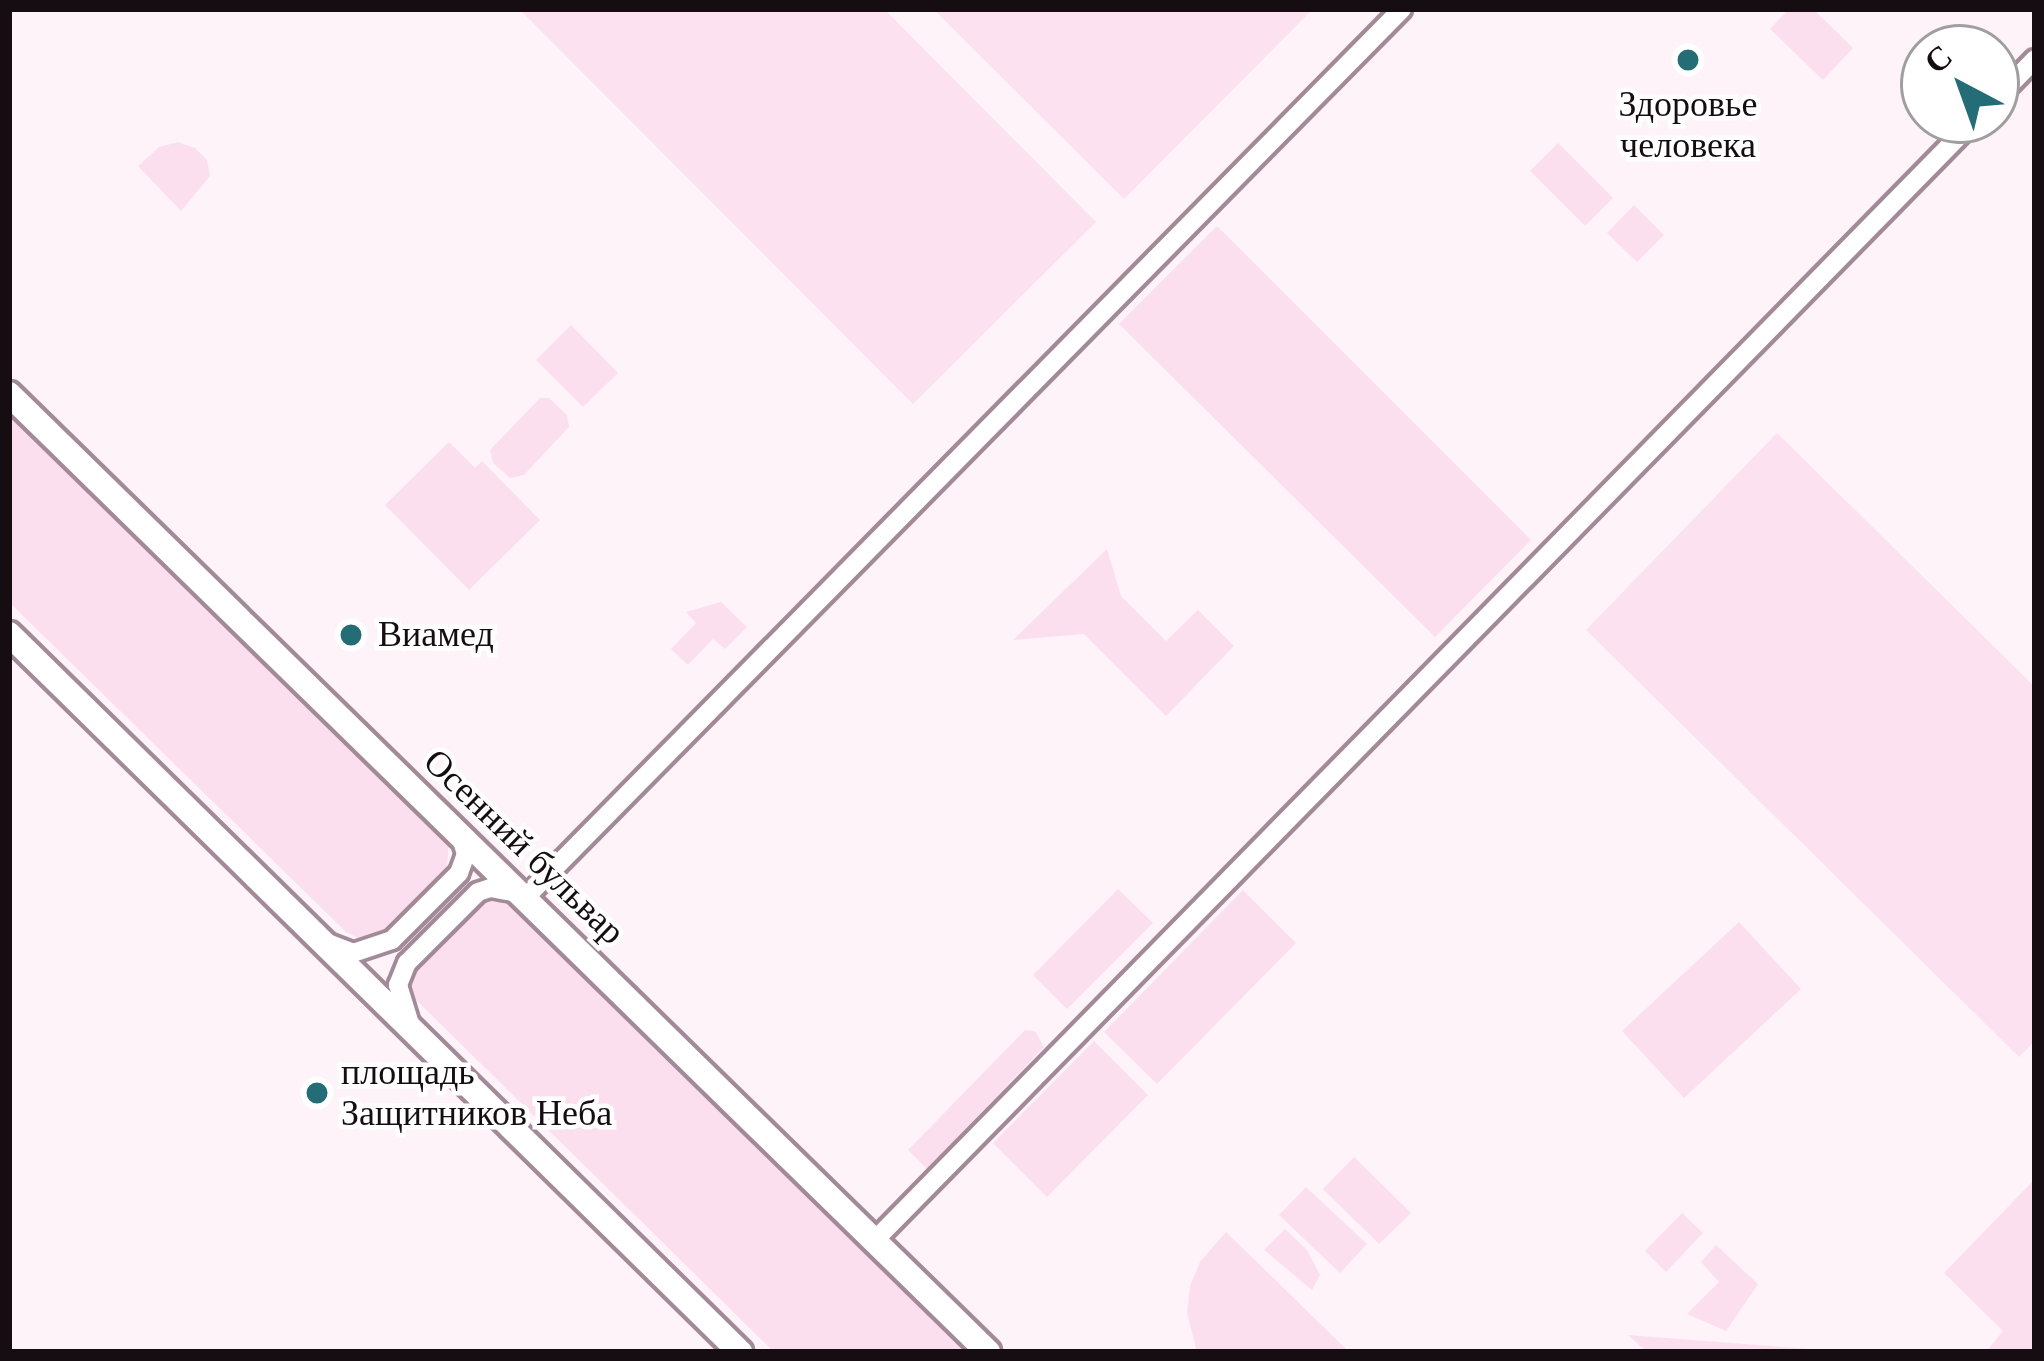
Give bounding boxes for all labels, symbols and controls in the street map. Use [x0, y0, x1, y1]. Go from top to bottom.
north arrow [1900, 24, 2020, 144]
text: С [1918, 38, 1959, 81]
marker: Здоровье человека [1672, 44, 1704, 76]
place label: Здоровье человека [1619, 82, 1757, 167]
place label: Виамед [378, 613, 494, 657]
marker: Виамед [335, 619, 367, 651]
street label: Осенний бульвар [415, 740, 633, 954]
place label: площадь Защитников Неба [341, 1050, 612, 1135]
marker: площадь Защитников Неба [304, 1080, 330, 1106]

